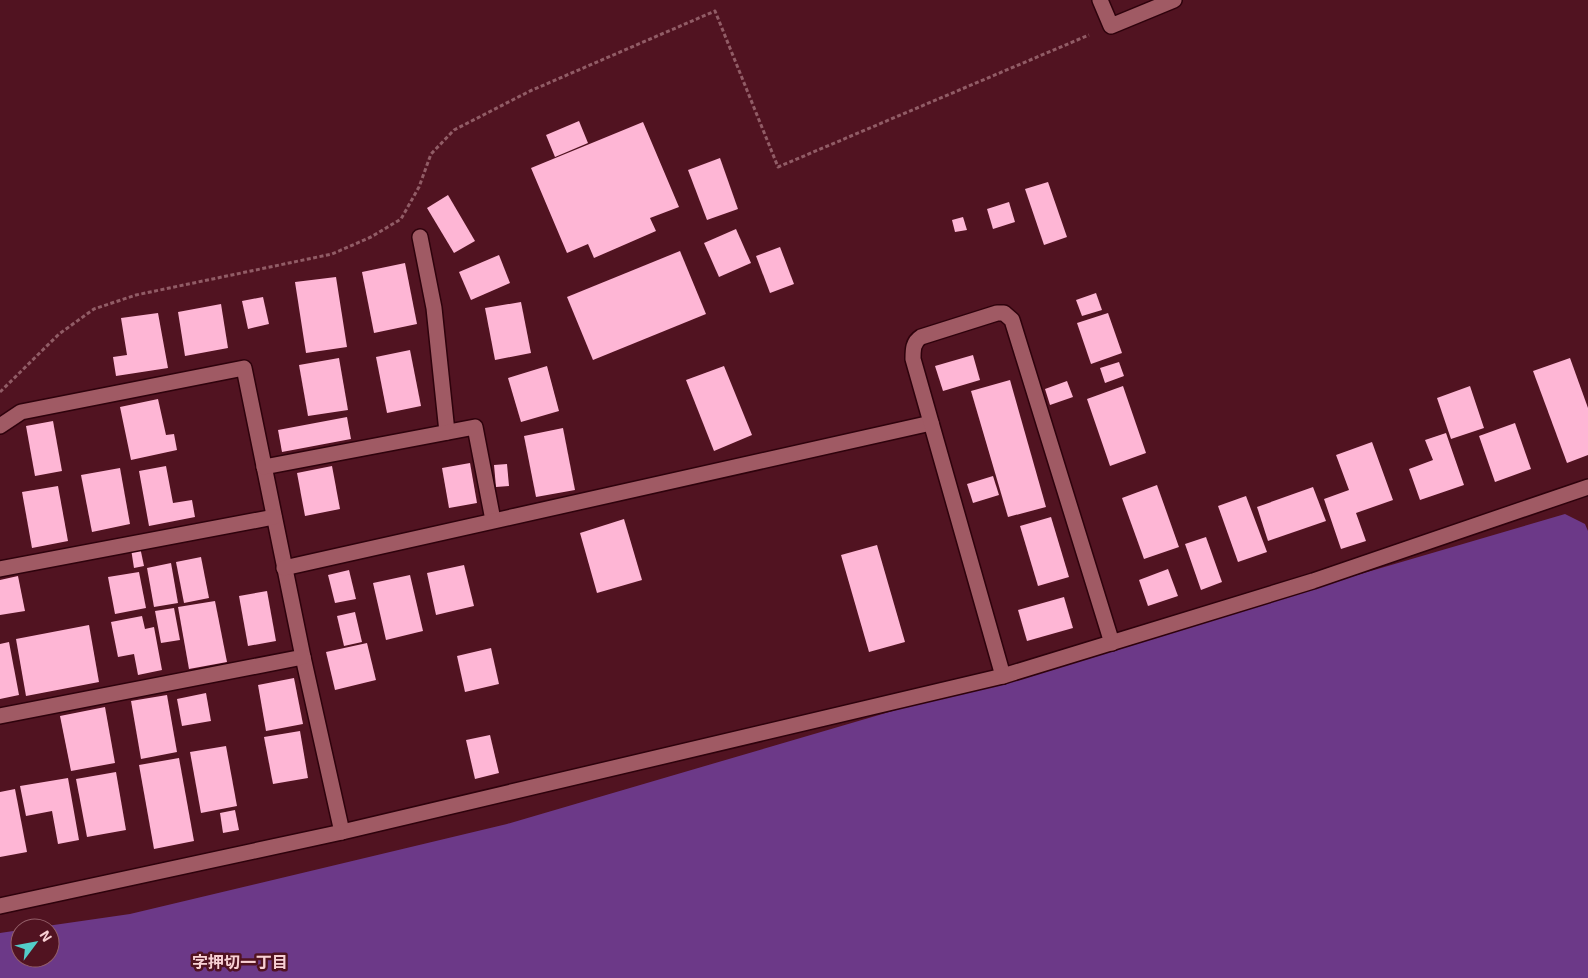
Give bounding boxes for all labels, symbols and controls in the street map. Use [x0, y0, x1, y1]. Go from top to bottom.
north arrow [10, 918, 60, 968]
text: N [37, 927, 56, 945]
district label: 字押切一丁目 [192, 952, 288, 971]

